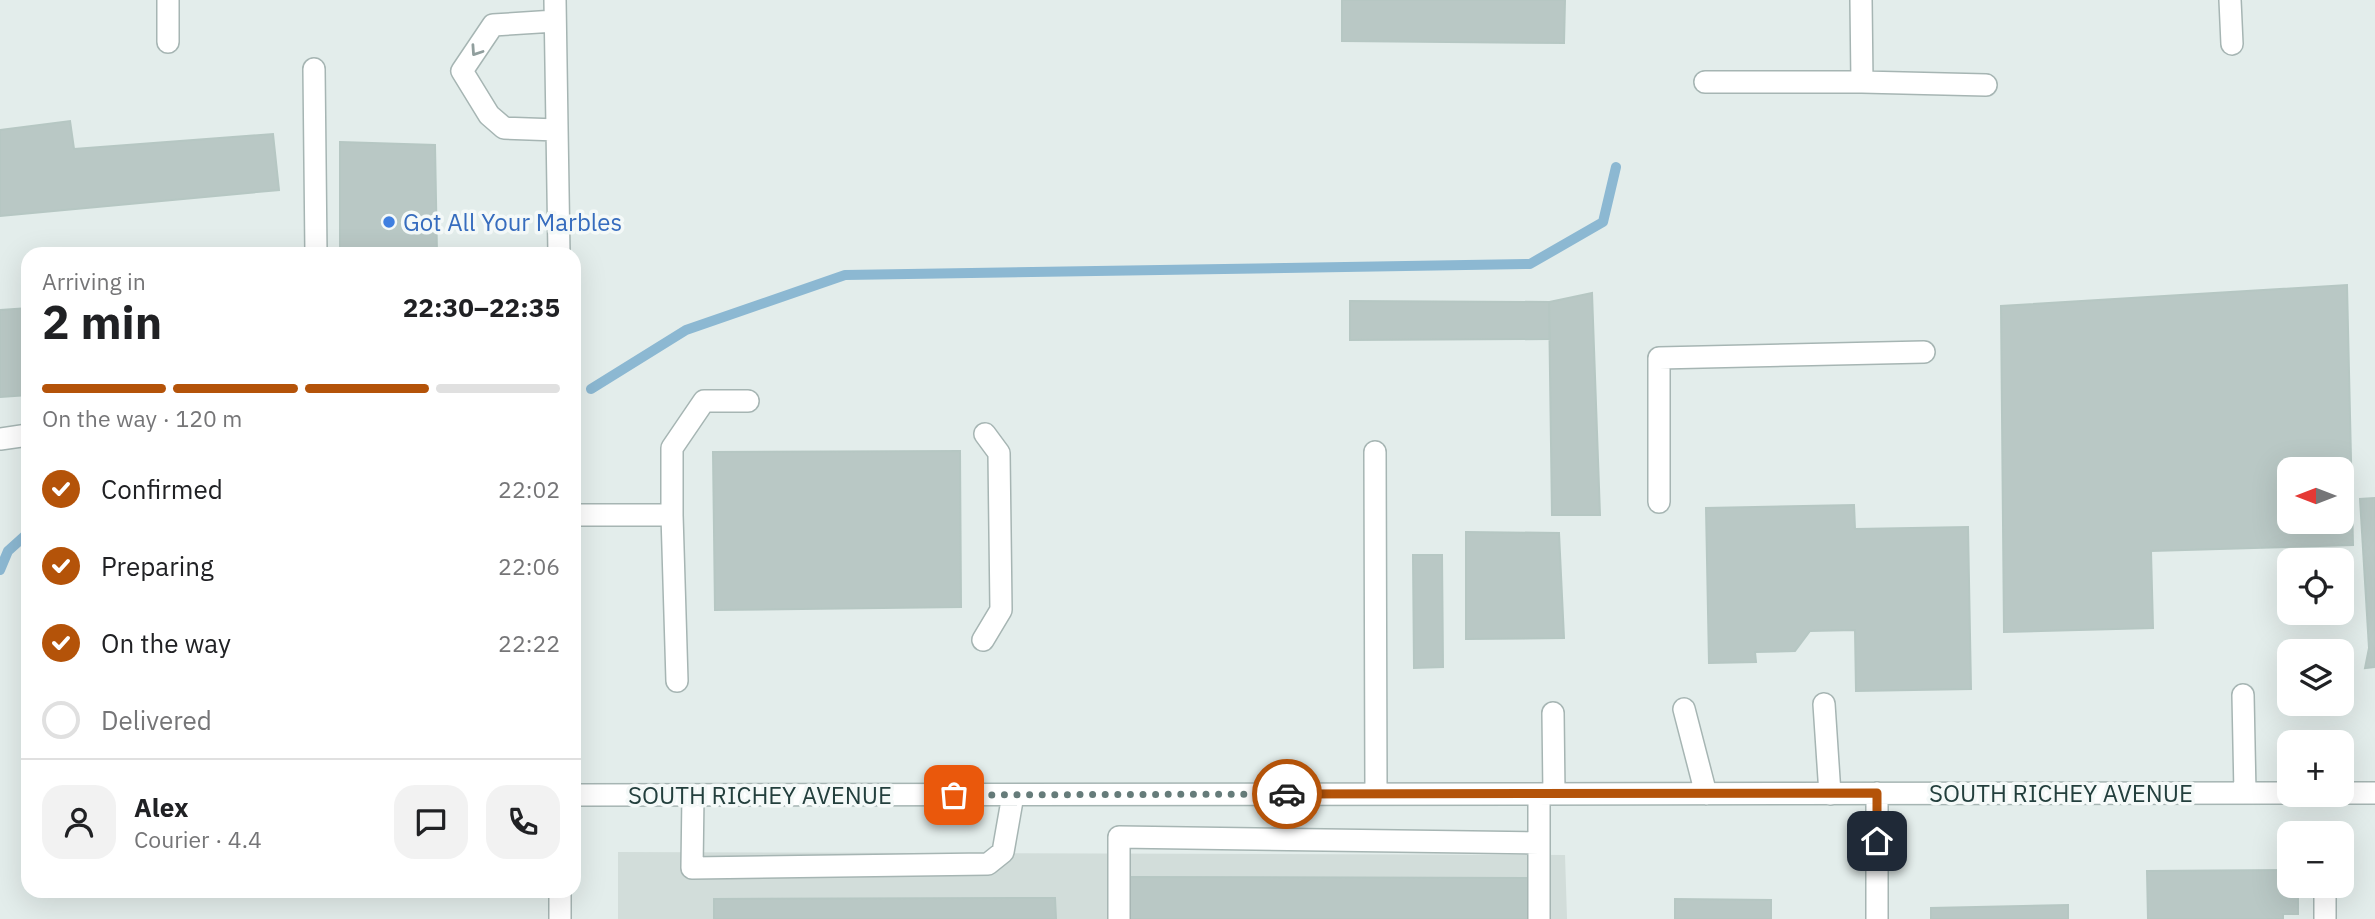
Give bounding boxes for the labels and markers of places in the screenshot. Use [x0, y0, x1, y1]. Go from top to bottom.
place label: Got All Your Marbles [403, 206, 622, 238]
marker: Got All Your Marbles [381, 214, 397, 230]
pin [924, 765, 984, 825]
pin [1847, 811, 1907, 871]

